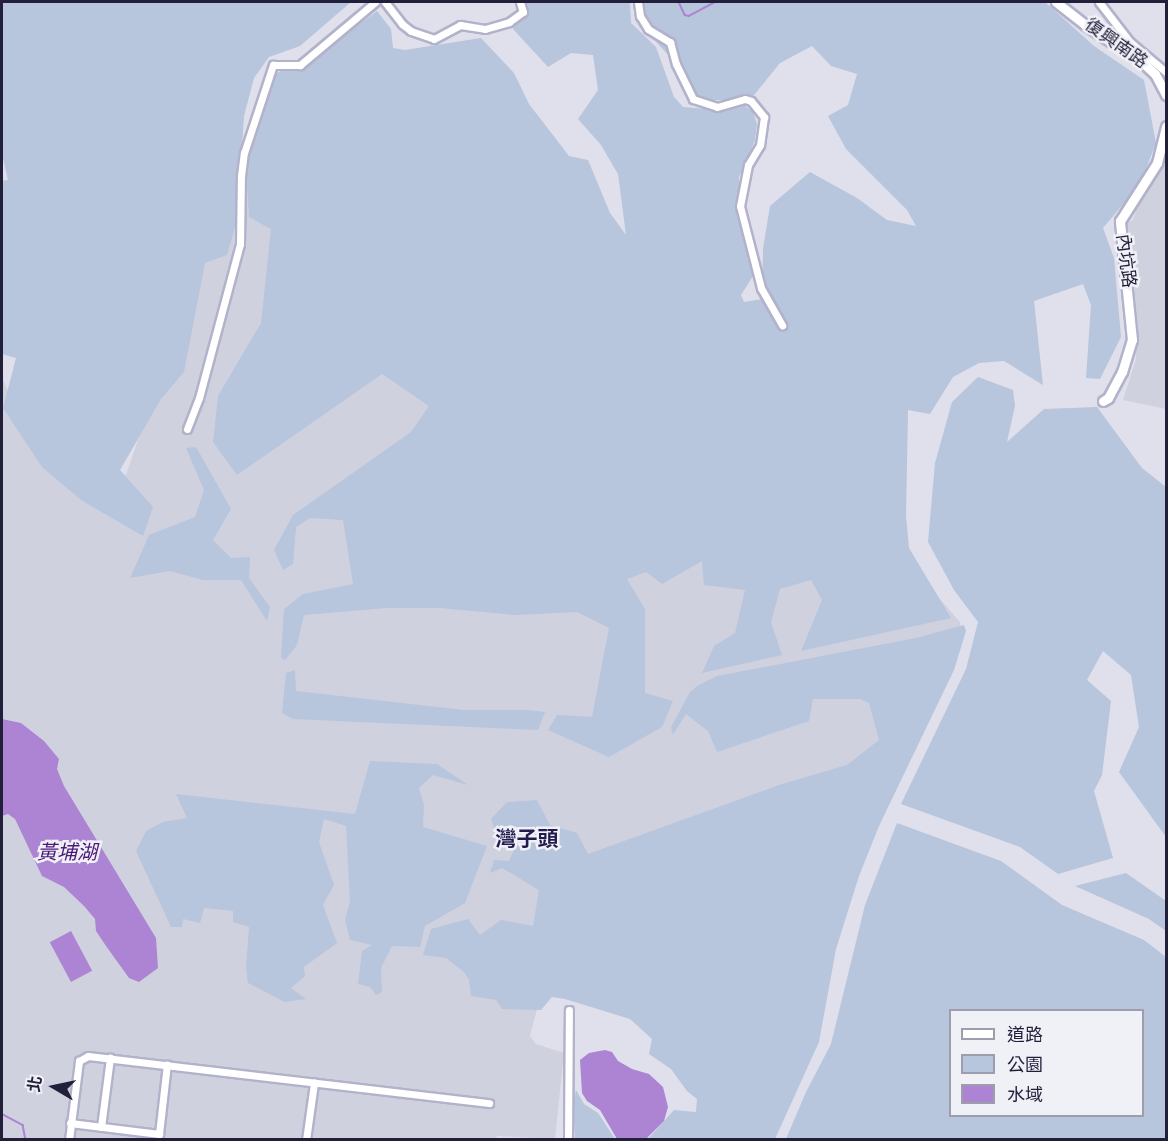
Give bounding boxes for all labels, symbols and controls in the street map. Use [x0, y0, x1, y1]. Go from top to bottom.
street label: 復興南路 [1079, 16, 1151, 74]
street label: 內坑路 [1110, 233, 1138, 289]
district label: 灣子頭 [496, 828, 558, 854]
water label: 黃埔湖 [37, 842, 97, 866]
legend [949, 1009, 1144, 1117]
text: 道路 [1007, 1025, 1043, 1048]
text: 公園 [1007, 1055, 1043, 1078]
north arrow [24, 1057, 84, 1117]
text: 北 [25, 1075, 47, 1094]
text: 水域 [1007, 1085, 1043, 1108]

